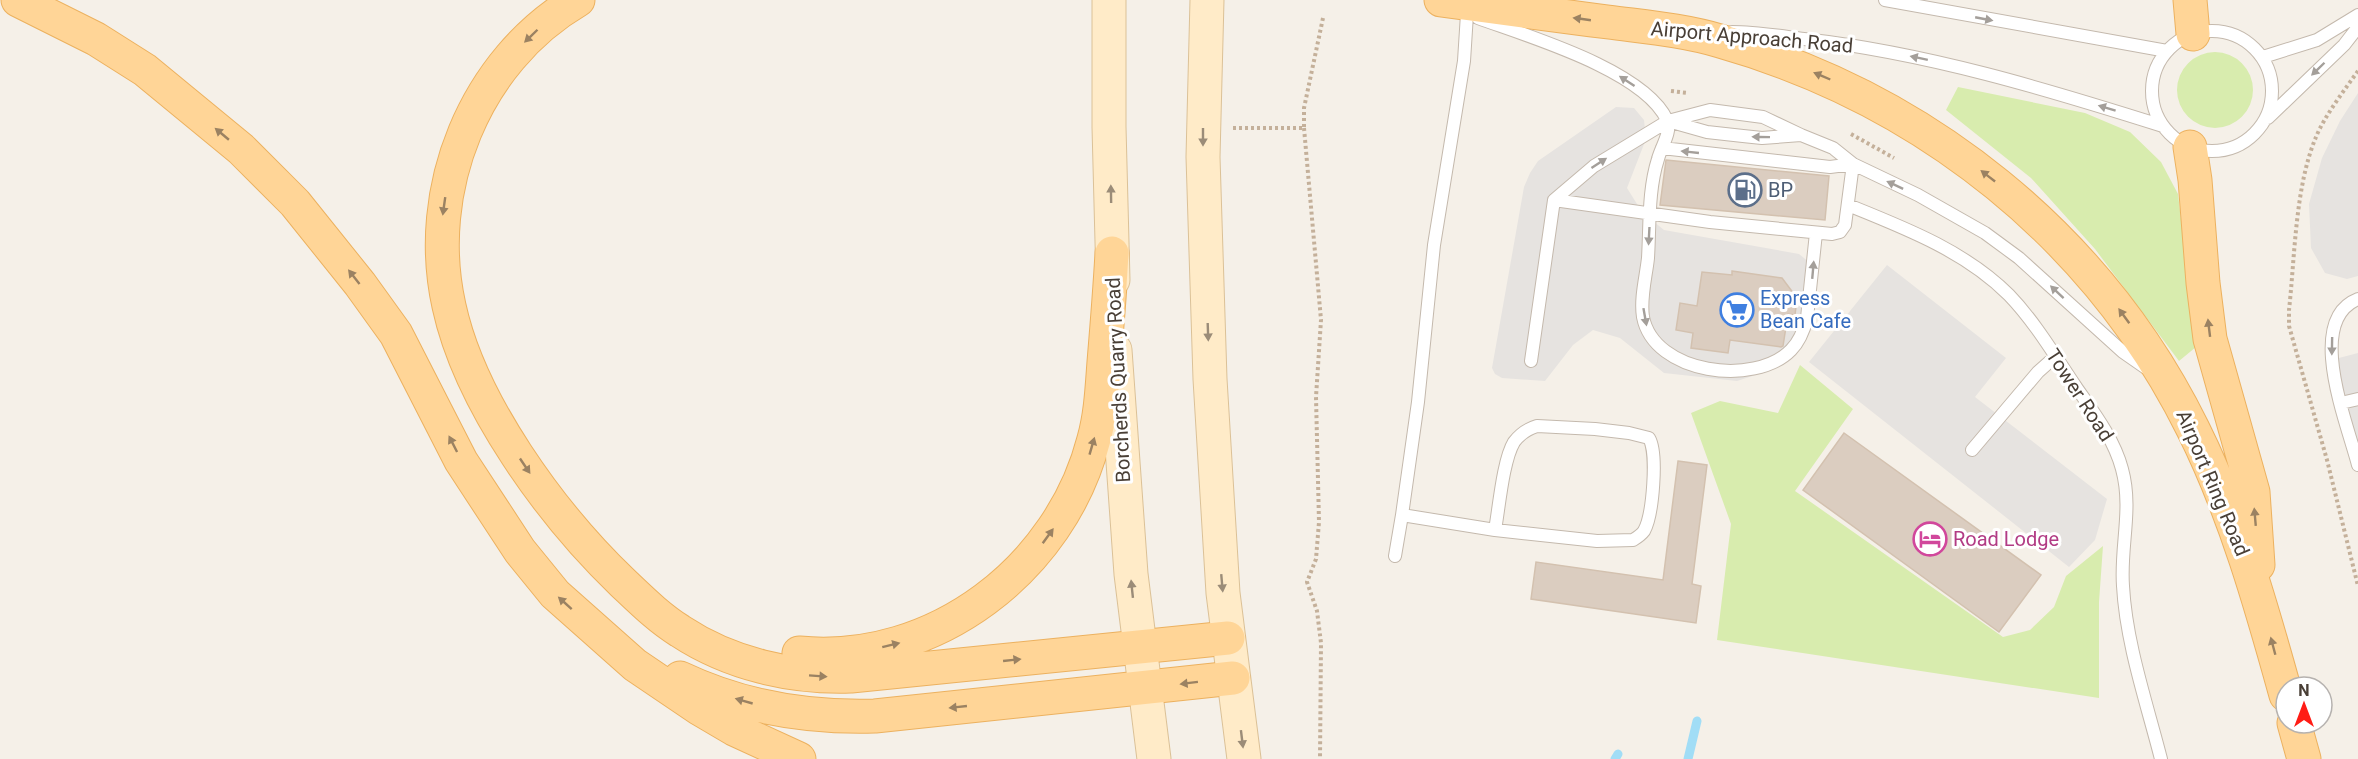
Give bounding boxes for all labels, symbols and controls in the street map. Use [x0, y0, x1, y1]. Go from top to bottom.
one-way arrow [1572, 14, 1591, 23]
one-way arrow [1975, 15, 1994, 24]
street label: Airport Approach Road [1650, 16, 1854, 58]
one-way arrow [525, 28, 539, 42]
one-way arrow [1910, 53, 1928, 63]
one-way arrow [2311, 62, 2325, 76]
one-way arrow [1812, 71, 1830, 81]
one-way arrow [1619, 75, 1635, 87]
one-way arrow [2098, 103, 2116, 113]
one-way arrow [215, 128, 230, 141]
one-way arrow [1198, 128, 1208, 147]
one-way arrow [1751, 132, 1770, 142]
one-way arrow [1681, 147, 1700, 156]
one-way arrow [1591, 157, 1607, 169]
one-way arrow [1981, 170, 1996, 182]
fuel station icon: BP [1727, 172, 1763, 208]
place label: BP [1768, 178, 1793, 202]
one-way arrow [1887, 180, 1904, 189]
one-way arrow [1106, 185, 1116, 204]
one-way arrow [440, 196, 449, 215]
one-way arrow [1644, 226, 1653, 245]
one-way arrow [1808, 260, 1818, 279]
one-way arrow [349, 269, 361, 284]
street label: Borcherds Quarry Road [1101, 277, 1135, 483]
place label: Express Bean Cafe [1760, 286, 1851, 333]
one-way arrow [2050, 286, 2064, 300]
supermarket icon: Express Bean Cafe [1719, 292, 1755, 328]
one-way arrow [1641, 307, 1650, 326]
one-way arrow [2118, 308, 2130, 323]
one-way arrow [2204, 318, 2213, 337]
one-way arrow [1203, 323, 1212, 342]
one-way arrow [2327, 337, 2337, 356]
street label: Tower Road [2041, 344, 2119, 446]
street label: Airport Ring Road [2171, 406, 2255, 560]
one-way arrow [448, 436, 458, 453]
one-way arrow [1088, 437, 1097, 455]
one-way arrow [519, 458, 530, 474]
one-way arrow [2250, 508, 2260, 527]
hotel icon: Road Lodge [1912, 521, 1948, 557]
place label: Road Lodge [1953, 527, 2059, 551]
one-way arrow [1042, 529, 1054, 544]
one-way arrow [1217, 573, 1227, 592]
one-way arrow [1127, 580, 1137, 599]
one-way arrow [557, 596, 572, 610]
one-way arrow [2267, 637, 2277, 655]
one-way arrow [882, 639, 900, 649]
one-way arrow [1002, 655, 1021, 665]
one-way arrow [808, 671, 827, 681]
north arrow [2274, 675, 2334, 735]
one-way arrow [1179, 678, 1198, 688]
text: N [2298, 681, 2310, 700]
one-way arrow [735, 696, 753, 705]
one-way arrow [949, 702, 968, 712]
one-way arrow [1237, 730, 1246, 749]

